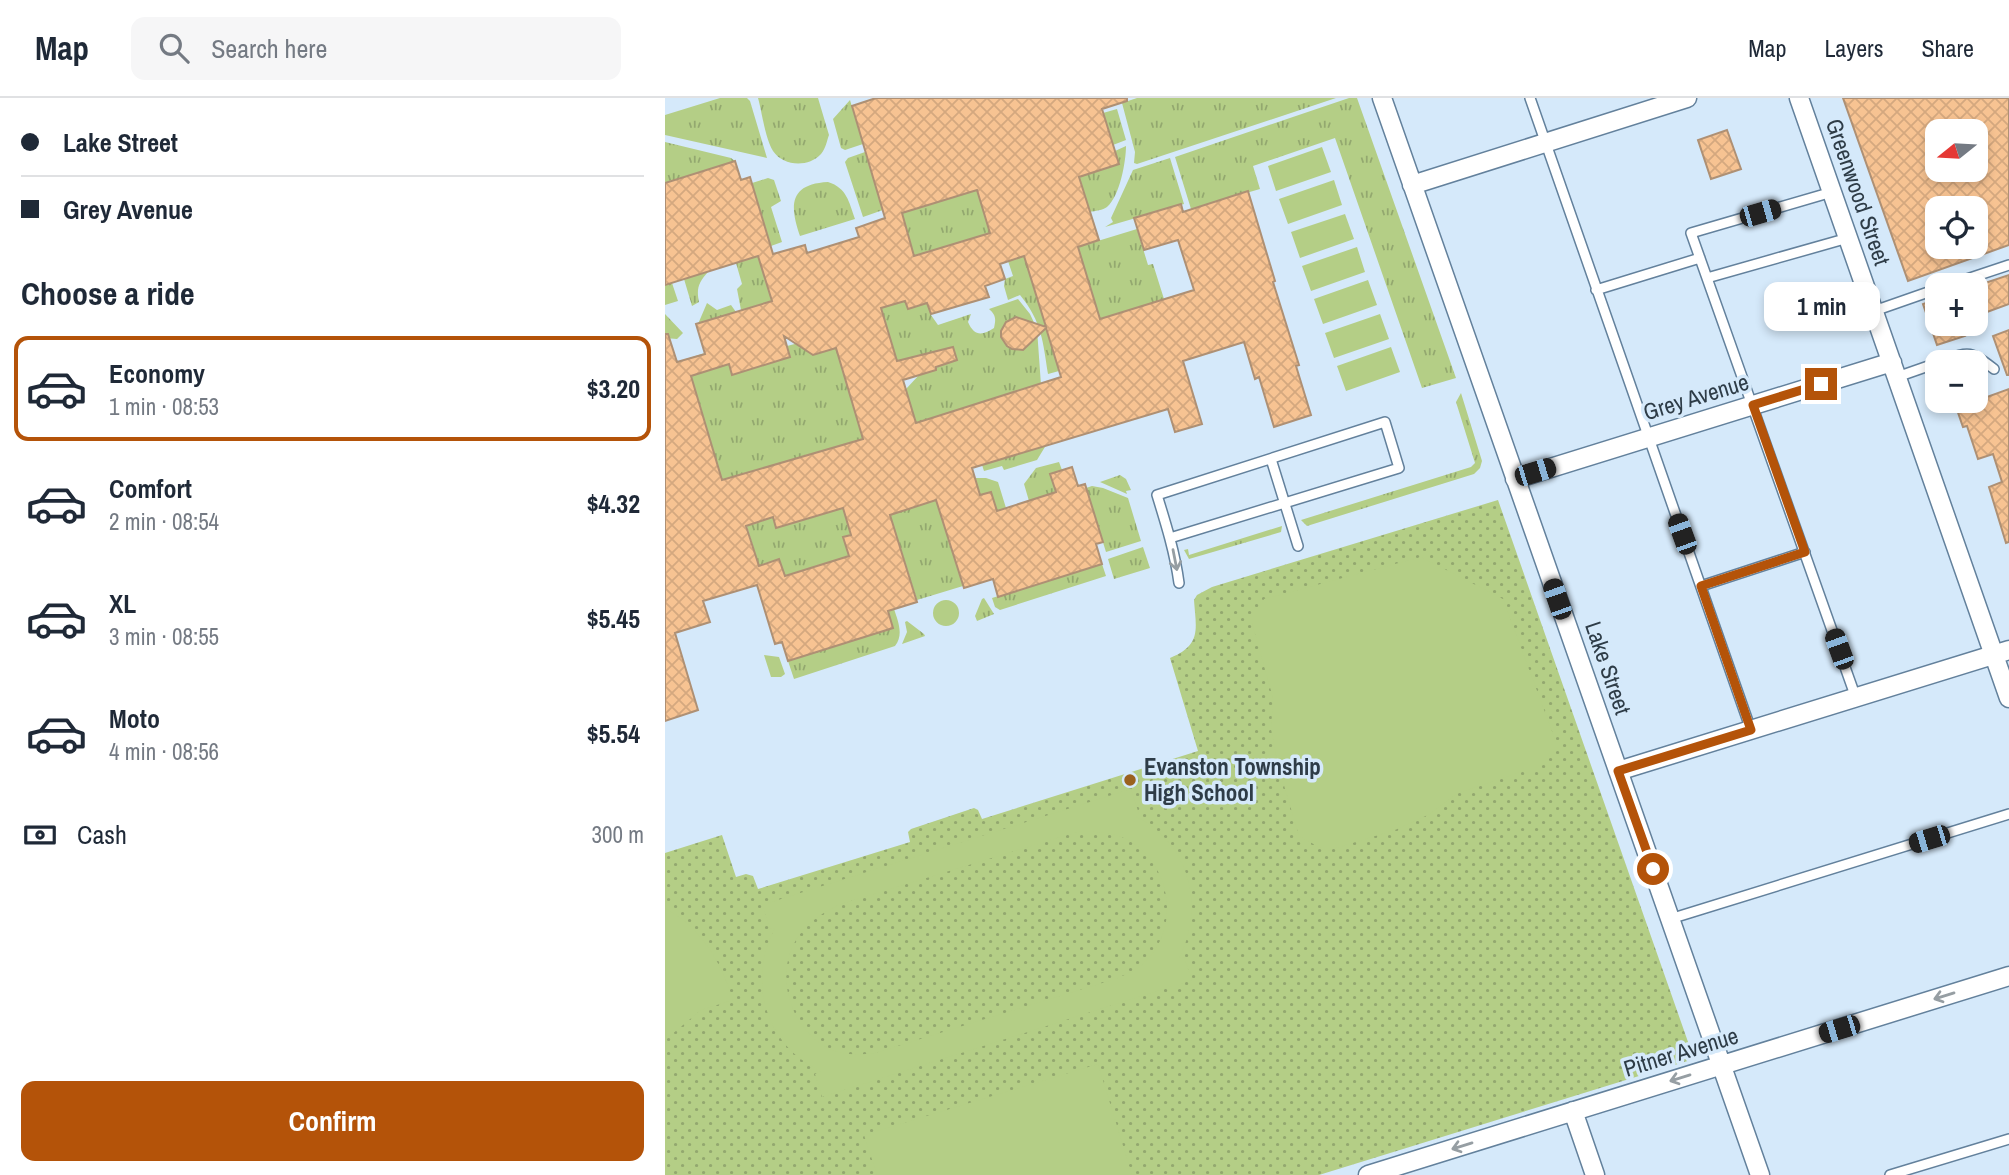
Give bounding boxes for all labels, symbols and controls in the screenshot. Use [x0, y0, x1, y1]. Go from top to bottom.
search box [131, 17, 621, 80]
text: Map [35, 26, 89, 70]
icon: search [155, 29, 193, 67]
text: Search here [211, 31, 327, 66]
text: Map [1748, 32, 1786, 64]
text: Layers [1824, 32, 1883, 64]
text: Share [1921, 32, 1974, 64]
street label: Greenwood Street [1819, 114, 1898, 269]
north arrow [1925, 119, 1988, 182]
map controls [1925, 119, 1988, 413]
text: Lake Street [63, 125, 178, 160]
text: Grey Avenue [63, 192, 193, 227]
button: locate [1925, 196, 1988, 259]
car [1737, 197, 1784, 229]
text: Choose a ride [21, 272, 195, 315]
button: + [1925, 273, 1988, 336]
callout: 1 min [1763, 282, 1879, 331]
text: 1 min [1797, 291, 1847, 322]
button: − [1925, 350, 1988, 413]
text: Economy [109, 356, 205, 391]
icon: car [25, 357, 88, 420]
street label: Grey Avenue [1639, 366, 1752, 427]
route end [1805, 368, 1837, 400]
text: $3.20 [587, 371, 640, 406]
text: 1 min · 08:53 [109, 391, 219, 422]
car [1512, 456, 1559, 488]
text: Comfort [109, 471, 192, 506]
icon: car [25, 472, 88, 535]
text: $4.32 [587, 486, 640, 521]
text: 2 min · 08:54 [109, 506, 219, 537]
car [1665, 511, 1700, 557]
one-way arrow [1169, 548, 1182, 571]
car [1541, 576, 1574, 622]
text: XL [109, 586, 136, 621]
icon: car [25, 587, 88, 650]
text: $5.45 [587, 601, 640, 636]
street label: Lake Street [1578, 617, 1639, 718]
text: 3 min · 08:55 [109, 621, 219, 652]
car [1822, 626, 1857, 672]
text: Moto [109, 701, 160, 736]
icon: car [25, 702, 88, 765]
text: $5.54 [587, 716, 640, 751]
text: 4 min · 08:56 [109, 736, 219, 767]
place label: Evanston Township High School [1144, 751, 1321, 808]
marker: Evanston Township High School [1122, 772, 1138, 788]
icon: cash [21, 816, 59, 854]
text: Cash [77, 817, 127, 852]
text: 300 m [592, 819, 644, 850]
car [1906, 823, 1953, 855]
route start [1637, 853, 1669, 885]
one-way arrow [1933, 991, 1955, 1004]
car [1816, 1013, 1863, 1045]
street label: Pitner Avenue [1620, 1019, 1742, 1084]
one-way arrow [1669, 1073, 1691, 1085]
button: Confirm [21, 1081, 644, 1161]
one-way arrow [1452, 1140, 1474, 1153]

